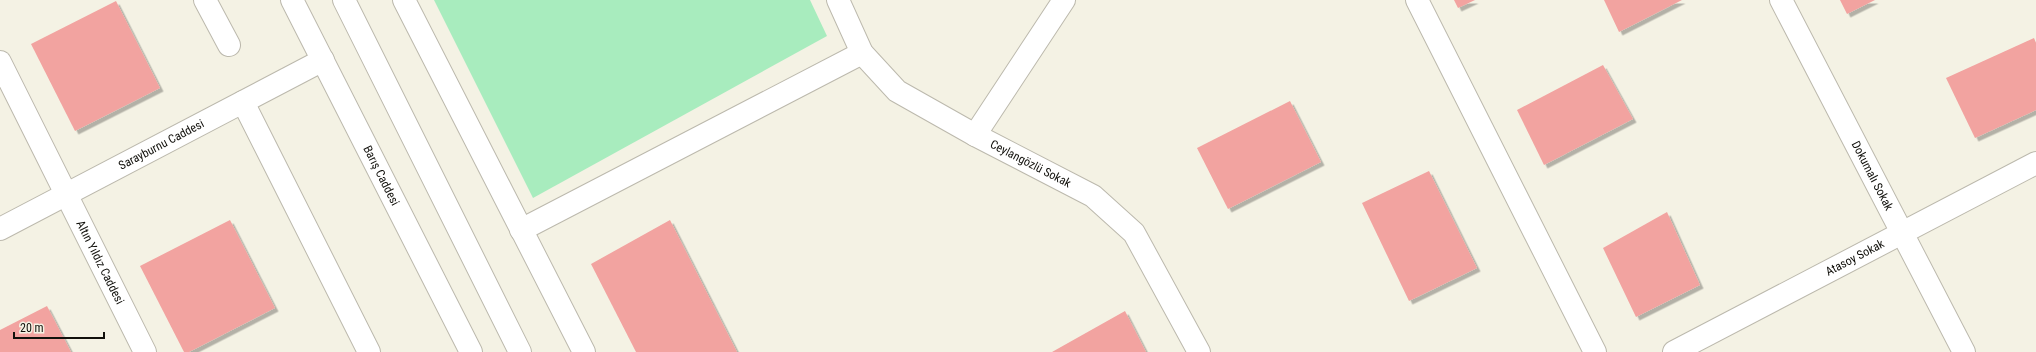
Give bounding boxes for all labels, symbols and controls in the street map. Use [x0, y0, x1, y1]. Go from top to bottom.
street label: Sarayburnu Caddesi [116, 117, 206, 173]
street label: Ceylangözlü Sokak [988, 137, 1074, 191]
street label: Dokumalı Sokak [1849, 139, 1896, 213]
street label: Barış Caddesi [360, 143, 402, 208]
street label: Altın Yıldız Caddesi [73, 218, 127, 307]
street label: Atasoy Sokak [1823, 236, 1887, 279]
scale bar [14, 314, 104, 340]
text: 20 m [20, 321, 44, 335]

